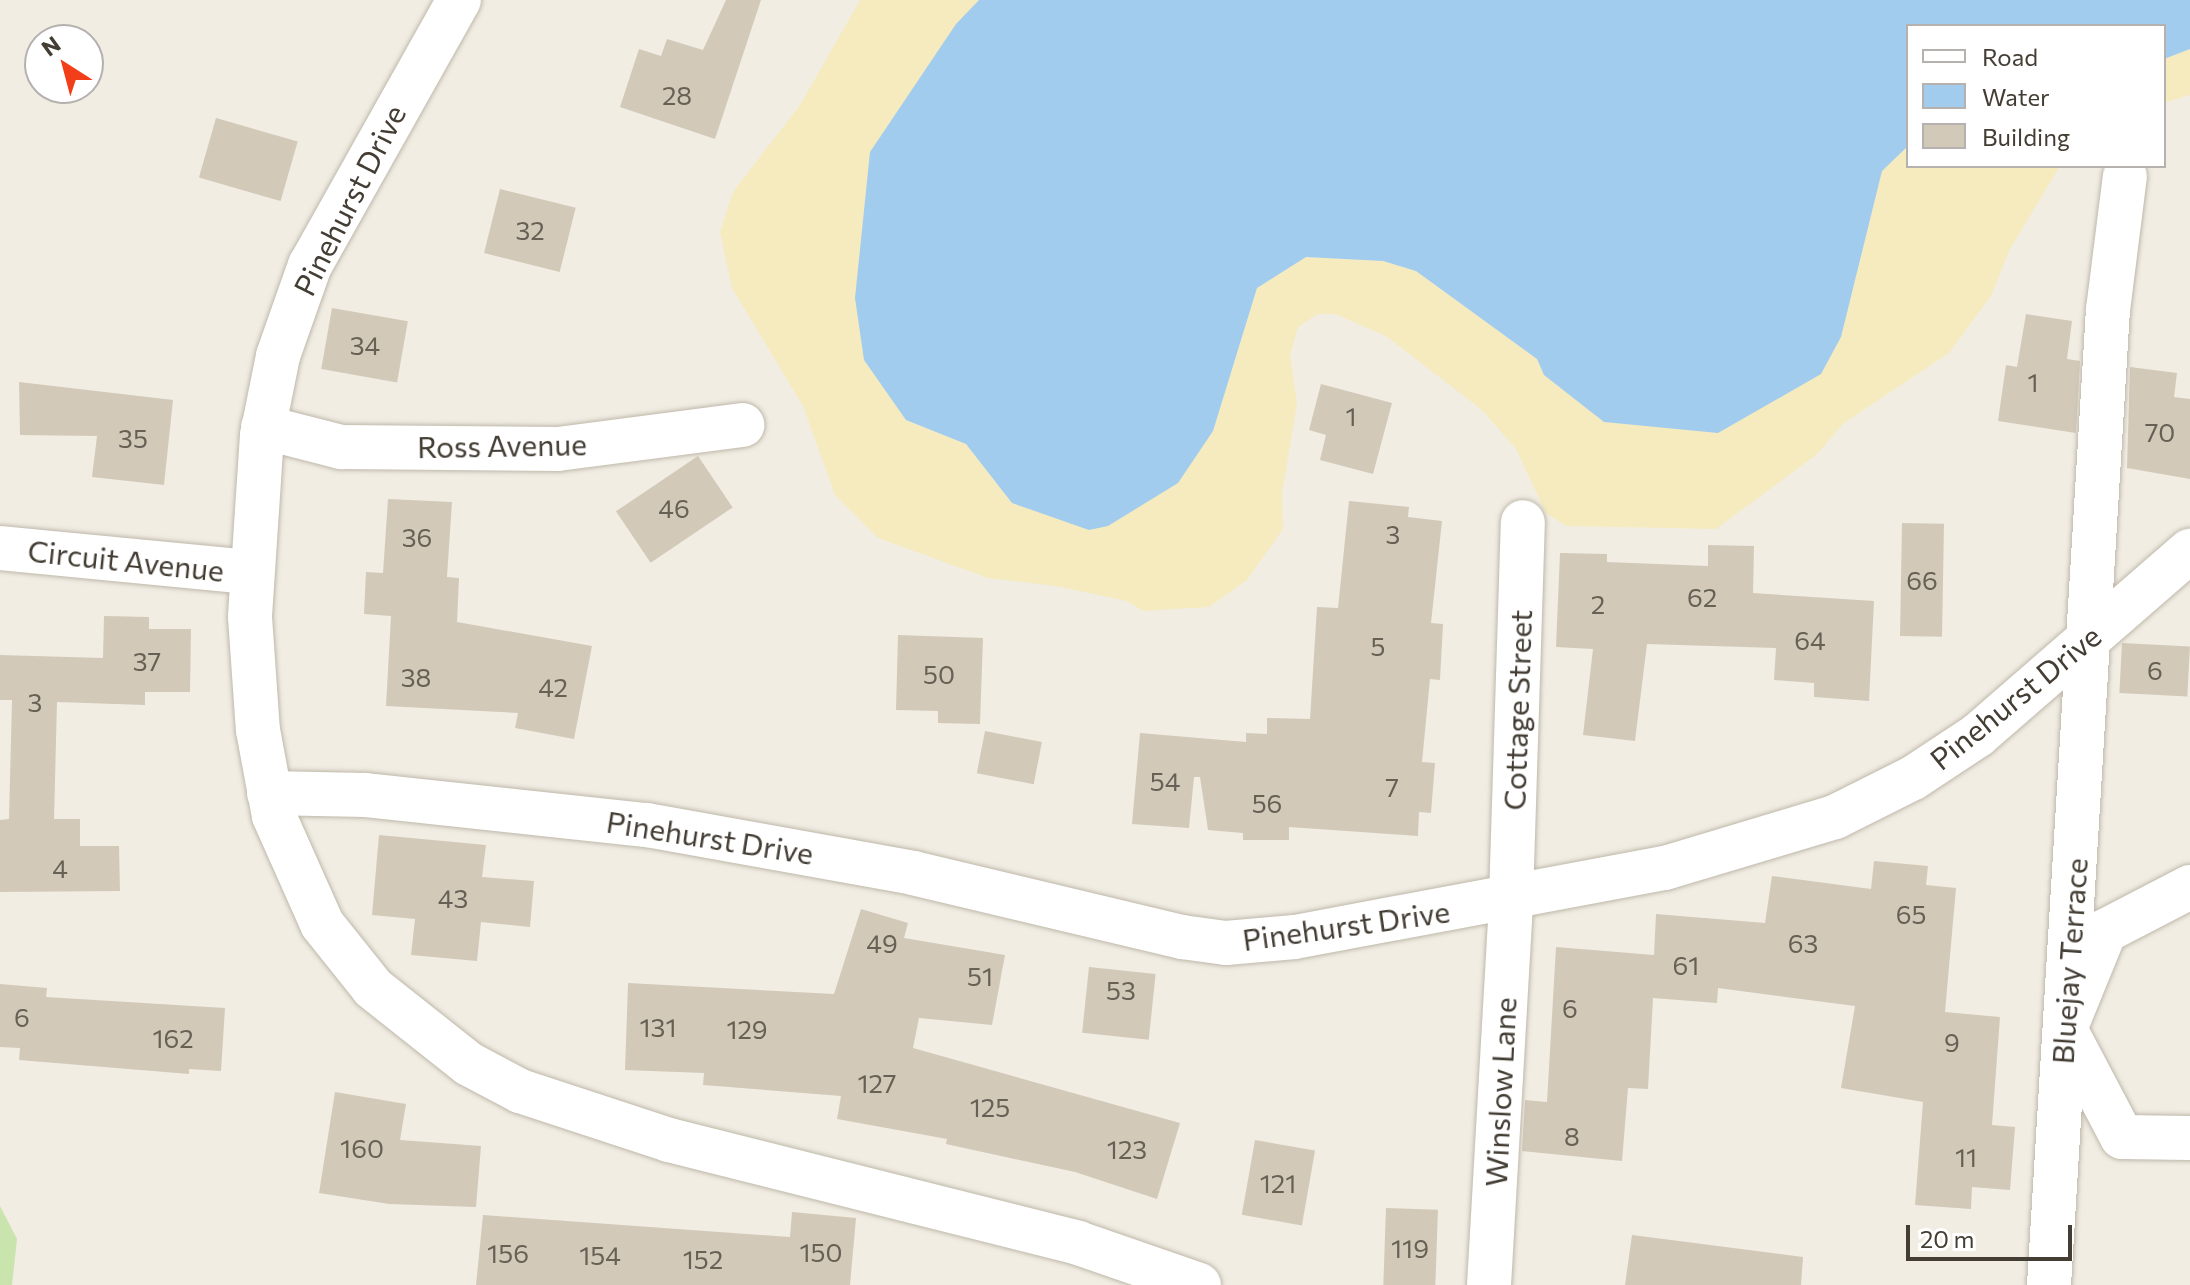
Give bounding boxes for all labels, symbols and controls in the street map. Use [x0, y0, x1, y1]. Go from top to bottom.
north arrow [24, 24, 104, 104]
legend [1906, 24, 2166, 168]
text: N [36, 30, 65, 62]
text: Road [1982, 42, 2038, 71]
house number: 28 [662, 79, 692, 111]
text: Water [1982, 82, 2050, 111]
street label: Pinehurst Drive [286, 99, 412, 301]
text: Building [1982, 122, 2070, 151]
house number: 32 [515, 214, 545, 246]
house number: 34 [350, 329, 380, 361]
house number: 1 [2027, 366, 2039, 398]
house number: 1 [1345, 400, 1357, 432]
house number: 70 [2145, 416, 2175, 448]
house number: 35 [118, 422, 148, 454]
street label: Ross Avenue [417, 426, 587, 464]
house number: 46 [658, 492, 690, 524]
house number: 3 [1386, 518, 1400, 550]
house number: 36 [402, 521, 432, 553]
street label: Circuit Avenue [26, 532, 226, 588]
house number: 66 [1906, 564, 1938, 596]
house number: 62 [1687, 581, 1717, 613]
house number: 2 [1591, 588, 1605, 620]
street label: Cottage Street [1496, 609, 1538, 811]
street label: Pinehurst Drive [1922, 617, 2108, 777]
house number: 64 [1794, 624, 1826, 656]
house number: 5 [1371, 630, 1385, 662]
house number: 37 [133, 645, 161, 677]
house number: 6 [2147, 654, 2163, 686]
house number: 50 [923, 658, 955, 690]
house number: 38 [401, 661, 431, 693]
house number: 42 [538, 671, 568, 703]
house number: 3 [28, 686, 42, 718]
house number: 54 [1150, 765, 1180, 797]
house number: 7 [1385, 771, 1399, 803]
house number: 56 [1252, 787, 1282, 819]
street label: Pinehurst Drive [604, 803, 816, 871]
house number: 4 [52, 852, 68, 884]
street label: Bluejay Terrace [2044, 857, 2094, 1065]
house number: 43 [438, 882, 468, 914]
street label: Pinehurst Drive [1240, 893, 1452, 957]
house number: 65 [1896, 898, 1926, 930]
house number: 49 [866, 927, 898, 959]
house number: 63 [1788, 927, 1818, 959]
house number: 61 [1673, 949, 1699, 981]
house number: 51 [967, 960, 993, 992]
house number: 53 [1106, 974, 1136, 1006]
house number: 6 [1562, 992, 1578, 1024]
street label: Winslow Lane [1477, 996, 1523, 1188]
house number: 6 [14, 1001, 30, 1033]
house number: 131 [639, 1011, 677, 1043]
house number: 129 [726, 1013, 768, 1045]
house number: 162 [152, 1022, 194, 1054]
house number: 9 [1944, 1026, 1960, 1058]
house number: 127 [857, 1067, 897, 1099]
house number: 125 [970, 1091, 1010, 1123]
house number: 8 [1564, 1120, 1580, 1152]
house number: 160 [340, 1132, 384, 1164]
house number: 123 [1107, 1133, 1147, 1165]
house number: 11 [1955, 1141, 1977, 1173]
house number: 121 [1260, 1167, 1296, 1199]
scale bar [1910, 1209, 2076, 1259]
text: 20 m [1920, 1224, 1974, 1253]
house number: 119 [1391, 1232, 1429, 1264]
house number: 150 [799, 1236, 843, 1268]
house number: 156 [487, 1237, 529, 1269]
house number: 154 [579, 1239, 621, 1271]
house number: 152 [683, 1243, 723, 1275]

